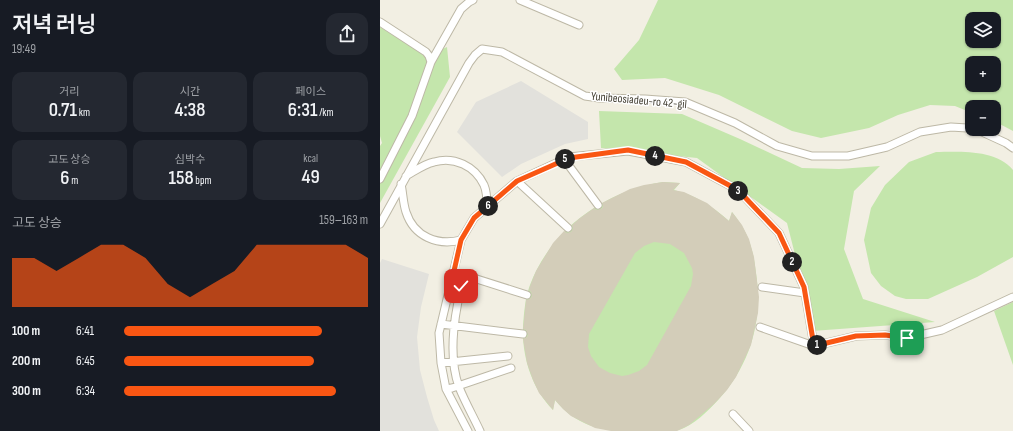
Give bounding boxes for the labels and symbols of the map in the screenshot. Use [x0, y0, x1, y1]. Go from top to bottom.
street label: Yunibeosiadeu-ro 42-gil [590, 89, 688, 112]
pin: 4 [645, 146, 665, 166]
pin: 5 [555, 149, 575, 169]
pin: 3 [728, 181, 748, 201]
pin: 6 [478, 196, 498, 216]
pin: 2 [782, 252, 802, 272]
pin [444, 269, 478, 303]
pin [890, 321, 924, 355]
pin: 1 [807, 335, 827, 355]

